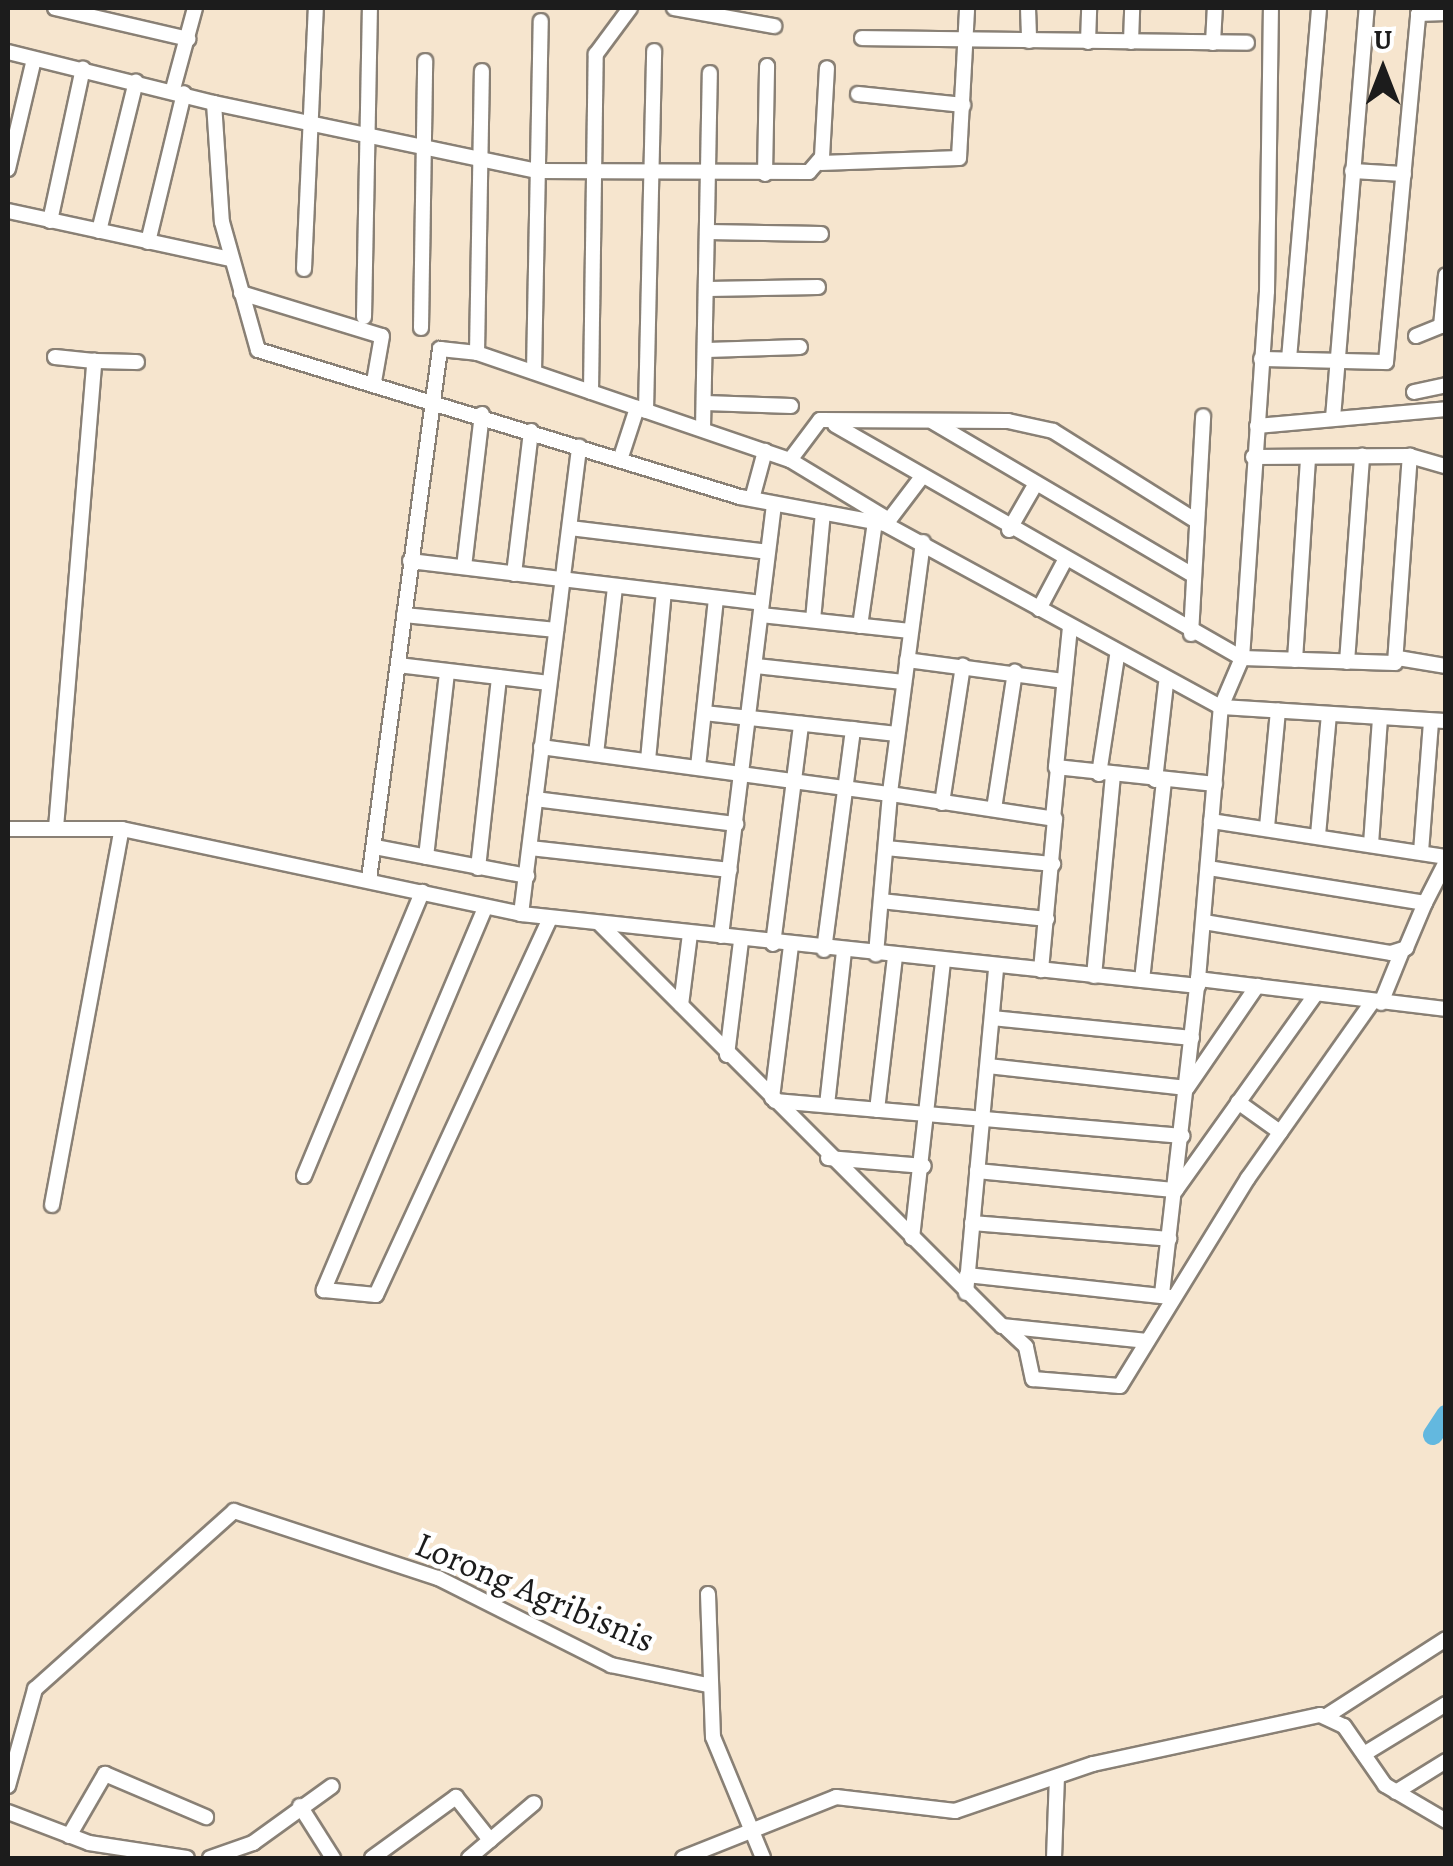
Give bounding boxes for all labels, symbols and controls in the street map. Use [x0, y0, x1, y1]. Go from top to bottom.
north arrow [1333, 20, 1433, 120]
text: U [1374, 21, 1392, 59]
street label: Lorong Agribisnis [409, 1523, 661, 1661]

